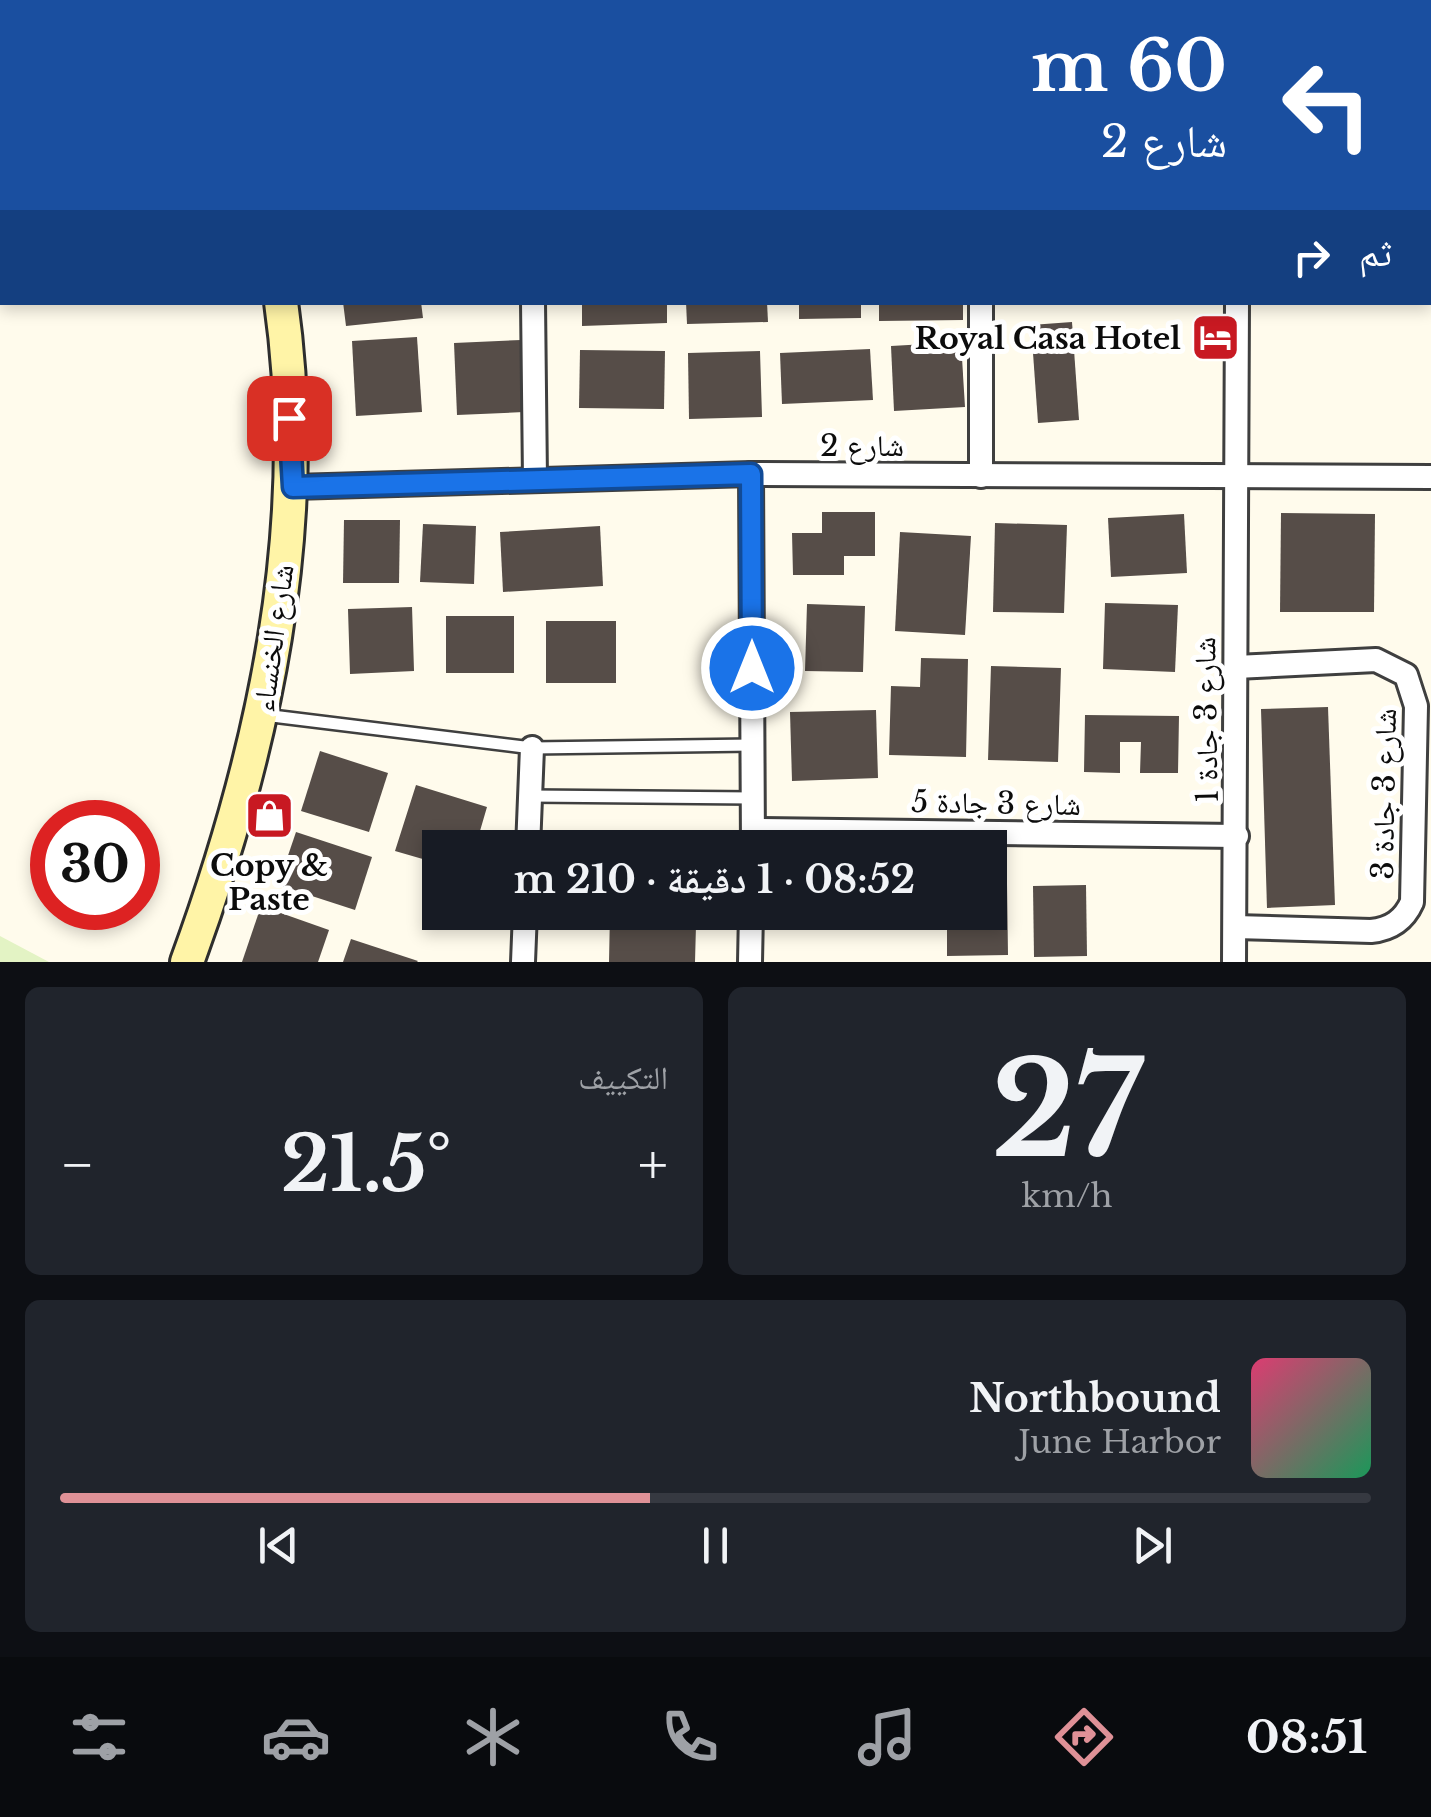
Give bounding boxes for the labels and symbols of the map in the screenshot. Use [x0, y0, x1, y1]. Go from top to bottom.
hotel icon: Royal Casa Hotel [1190, 312, 1242, 364]
place label: Royal Casa Hotel [915, 320, 1181, 357]
pin [247, 376, 332, 461]
street label: شارع 2 [820, 427, 904, 465]
street label: شارع الخنساء [244, 562, 303, 714]
position arrow [700, 616, 804, 720]
street label: شارع 3 جادة 1 [1186, 637, 1227, 803]
street label: شارع 3 جادة 3 [1364, 708, 1405, 880]
street label: شارع 3 جادة 5 [911, 783, 1081, 824]
shop icon: Copy & Paste [243, 790, 295, 842]
speed limit sign: 30 [30, 800, 160, 930]
place label: Copy & Paste [210, 847, 328, 918]

